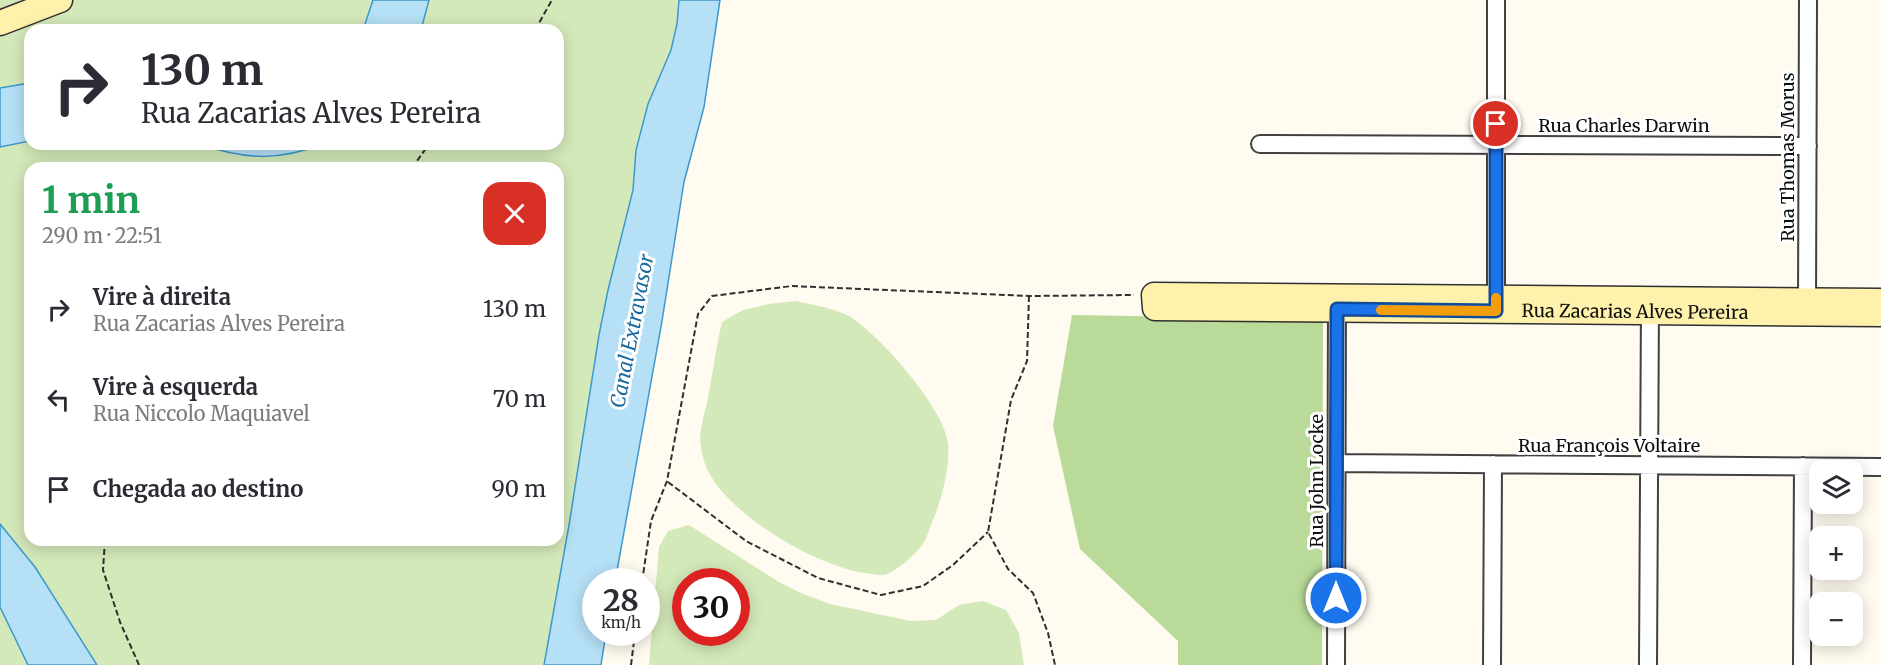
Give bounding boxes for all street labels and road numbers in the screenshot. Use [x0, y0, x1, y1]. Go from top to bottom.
street label: Rua Thomas Morus [1776, 72, 1799, 242]
street label: Rua Charles Darwin [1538, 114, 1710, 137]
street label: Rua Zacarias Alves Pereira [1521, 299, 1749, 324]
street label: Rua John Locke [1305, 414, 1328, 548]
street label: Rua François Voltaire [1518, 434, 1700, 457]

